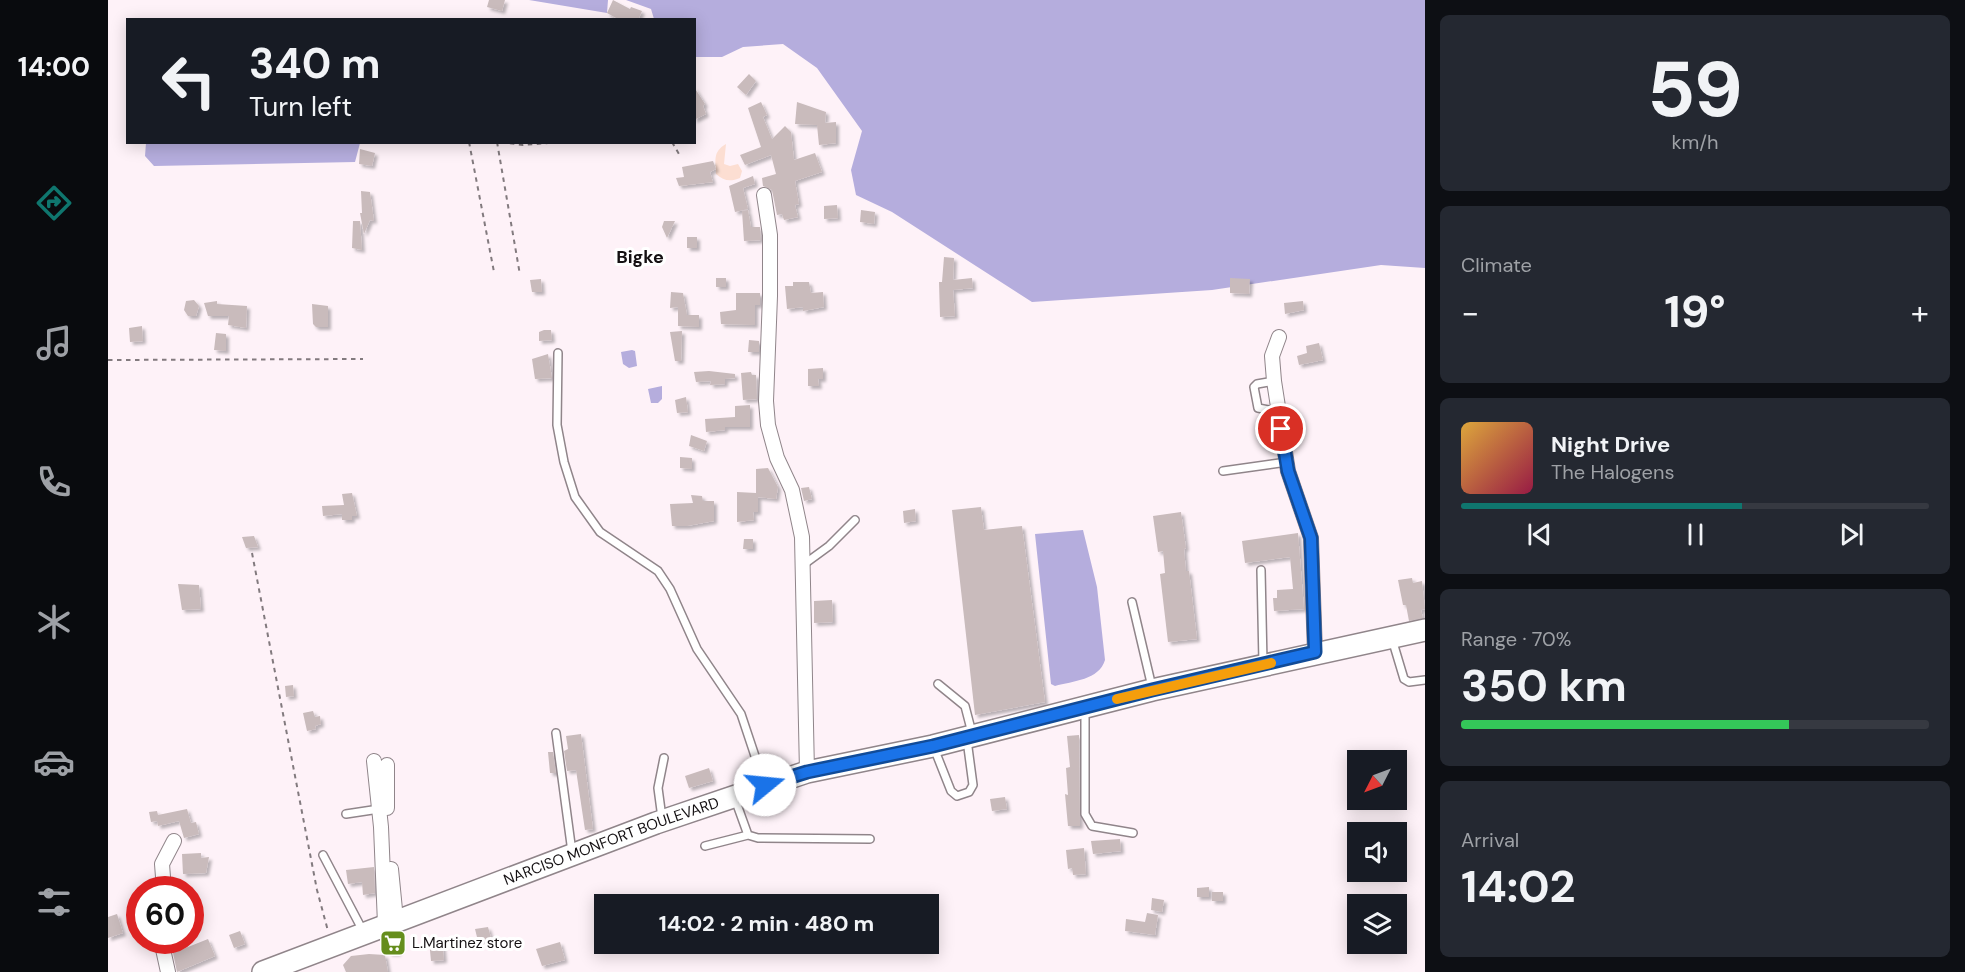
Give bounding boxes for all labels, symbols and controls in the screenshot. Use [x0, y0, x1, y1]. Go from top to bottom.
text: 340 m [249, 36, 381, 91]
text: 59 [1647, 39, 1743, 140]
icon: left [150, 42, 228, 120]
text: 14:00 [18, 49, 90, 84]
text: Turn left [249, 89, 352, 124]
text: km/h [1671, 129, 1719, 155]
icon: directions [33, 182, 75, 224]
district label: Bigke [616, 245, 664, 269]
text: Climate [1461, 252, 1532, 278]
text: 19° [1664, 282, 1726, 341]
text: − [1461, 291, 1479, 334]
text: + [1911, 291, 1929, 334]
icon: music [33, 322, 75, 364]
pin [1255, 403, 1306, 454]
icon: arrive [1264, 412, 1297, 445]
text: Night Drive [1551, 430, 1670, 459]
text: The Halogens [1551, 459, 1674, 485]
icon: phone [33, 461, 75, 503]
icon: previous [1523, 518, 1556, 551]
icon: pause [1679, 518, 1712, 551]
icon: next [1835, 518, 1868, 551]
icon: climate [33, 601, 75, 643]
text: Range · 70% [1461, 626, 1571, 652]
text: 350 km [1461, 656, 1627, 715]
icon: car [33, 741, 75, 783]
north arrow [1347, 750, 1407, 810]
map controls [1347, 750, 1407, 954]
position arrow [733, 753, 797, 817]
street label: NARCISO MONFORT BOULEVARD [501, 792, 722, 890]
button: sound [1347, 822, 1407, 882]
text: Arrival [1461, 827, 1519, 853]
text: 14:02 [1461, 857, 1576, 916]
speed limit sign: 60 [126, 876, 204, 954]
icon: filters [33, 881, 75, 923]
button: layers [1347, 894, 1407, 954]
text: 14:02 · 2 min · 480 m [659, 909, 874, 938]
supermarket icon: L.Martinez store [378, 928, 408, 958]
place label: L.Martinez store [412, 933, 522, 953]

